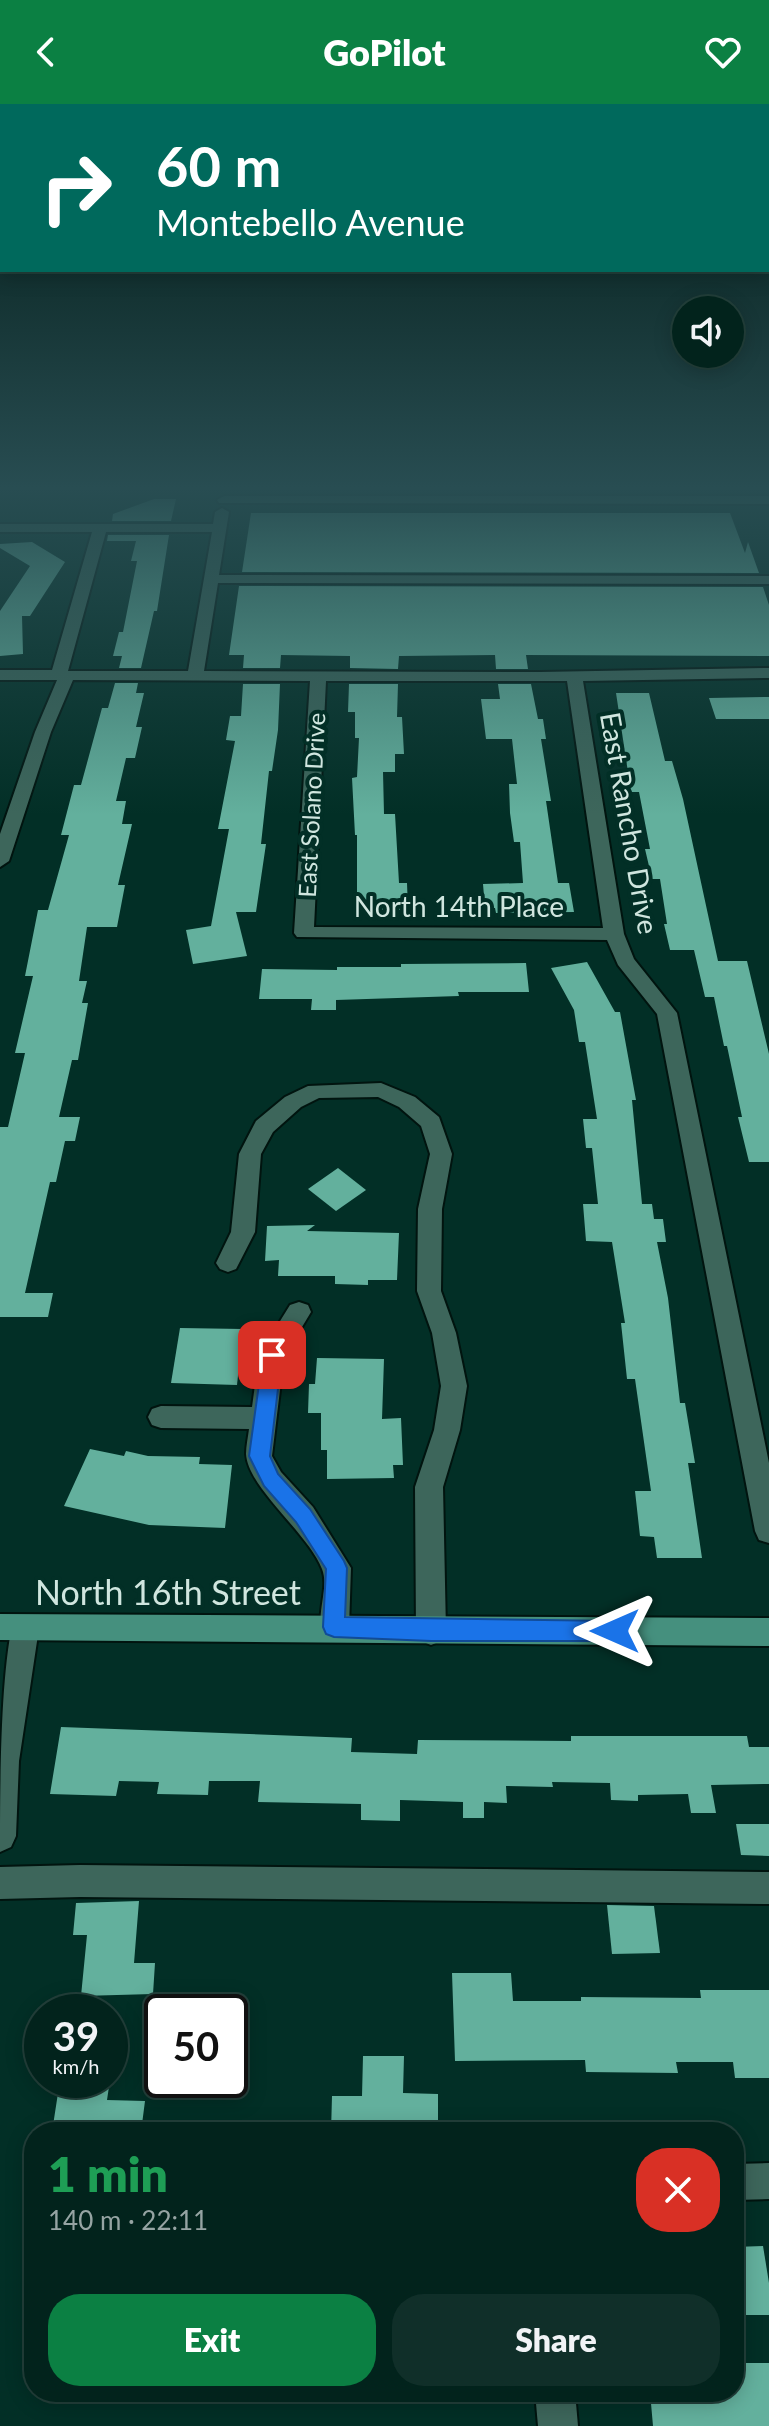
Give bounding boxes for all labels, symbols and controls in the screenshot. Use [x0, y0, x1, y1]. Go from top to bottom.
icon: back [24, 30, 68, 74]
text: GoPilot [323, 30, 446, 74]
icon: heart [701, 30, 745, 74]
text: 60 m [156, 132, 281, 199]
icon: right [24, 136, 128, 240]
text: Montebello Avenue [156, 200, 465, 244]
map controls [672, 296, 744, 368]
button: sound [672, 296, 744, 368]
street label: East Rancho Drive [594, 709, 666, 937]
street label: East Solano Drive [292, 712, 330, 898]
street label: North 14th Place [354, 889, 564, 923]
pin [238, 1321, 306, 1389]
icon: arrive [250, 1333, 294, 1377]
street label: North 16th Street [35, 1571, 301, 1612]
position arrow [573, 1589, 657, 1673]
speed limit sign: 50 [144, 1994, 248, 2098]
text: 39 [53, 2012, 99, 2060]
text: km/h [53, 2054, 99, 2078]
text: 1 min [48, 2145, 168, 2202]
button: close [636, 2148, 720, 2232]
text: 140 m · 22:11 [48, 2204, 208, 2236]
button: Exit [48, 2294, 376, 2386]
button: Share [392, 2294, 720, 2386]

